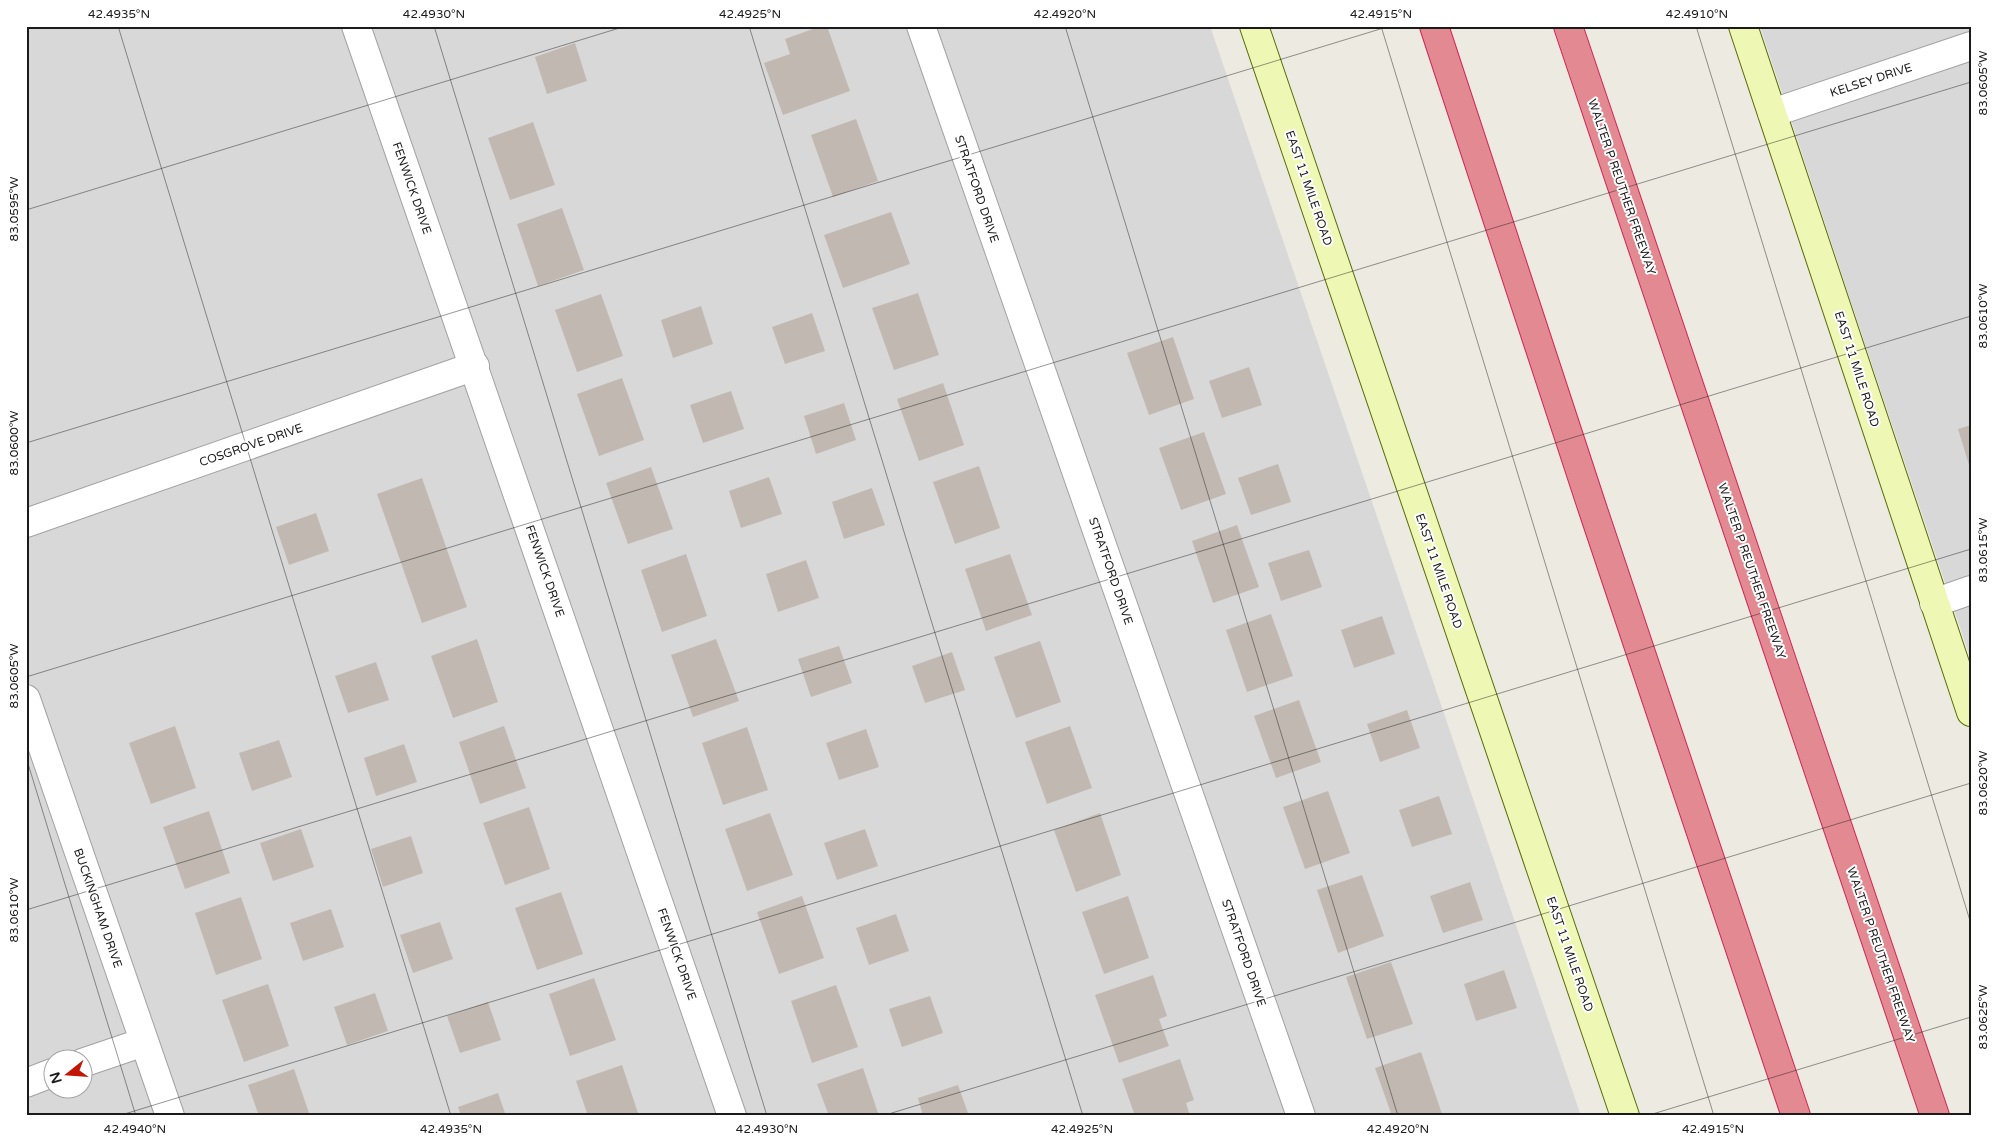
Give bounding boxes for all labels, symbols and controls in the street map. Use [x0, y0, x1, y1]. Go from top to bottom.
text: 42.4935°N [88, 7, 150, 21]
text: 42.4930°N [403, 7, 465, 21]
text: 42.4925°N [719, 7, 781, 21]
text: 42.4920°N [1034, 7, 1096, 21]
text: 42.4915°N [1350, 7, 1412, 21]
text: 42.4910°N [1666, 7, 1728, 21]
text: 83.0605°W [1976, 51, 1990, 115]
street label: KELSEY DRIVE [1828, 60, 1914, 100]
street label: WALTER P REUTHER FREEWAY [1585, 97, 1659, 277]
street label: EAST 11 MILE ROAD [1283, 129, 1335, 247]
street label: STRATFORD DRIVE [952, 133, 1002, 245]
street label: FENWICK DRIVE [390, 140, 434, 236]
text: 83.0595°W [7, 177, 21, 241]
text: 83.0610°W [1976, 283, 1990, 349]
street label: EAST 11 MILE ROAD [1832, 309, 1882, 429]
text: 83.0600°W [7, 410, 21, 476]
street label: COSGROVE DRIVE [197, 421, 305, 469]
street label: WALTER P REUTHER FREEWAY [1715, 481, 1789, 661]
street label: EAST 11 MILE ROAD [1413, 512, 1465, 630]
street label: STRATFORD DRIVE [1086, 515, 1136, 627]
text: 83.0615°W [1976, 518, 1990, 582]
street label: FENWICK DRIVE [523, 523, 567, 619]
text: 83.0605°W [7, 644, 21, 708]
text: 83.0620°W [1976, 750, 1990, 816]
street label: BUCKINGHAM DRIVE [71, 846, 125, 970]
street label: WALTER P REUTHER FREEWAY [1844, 865, 1918, 1045]
text: 83.0610°W [7, 877, 21, 943]
street label: EAST 11 MILE ROAD [1544, 895, 1596, 1013]
street label: STRATFORD DRIVE [1219, 897, 1269, 1009]
street label: FENWICK DRIVE [655, 906, 699, 1002]
text: 83.0625°W [1976, 985, 1990, 1049]
north arrow [42, 1050, 92, 1100]
text: N [46, 1070, 66, 1086]
text: 42.4940°N [104, 1122, 166, 1136]
text: 42.4935°N [420, 1122, 482, 1136]
text: 42.4930°N [736, 1122, 798, 1136]
text: 42.4925°N [1051, 1122, 1113, 1136]
text: 42.4920°N [1367, 1122, 1429, 1136]
text: 42.4915°N [1682, 1122, 1744, 1136]

